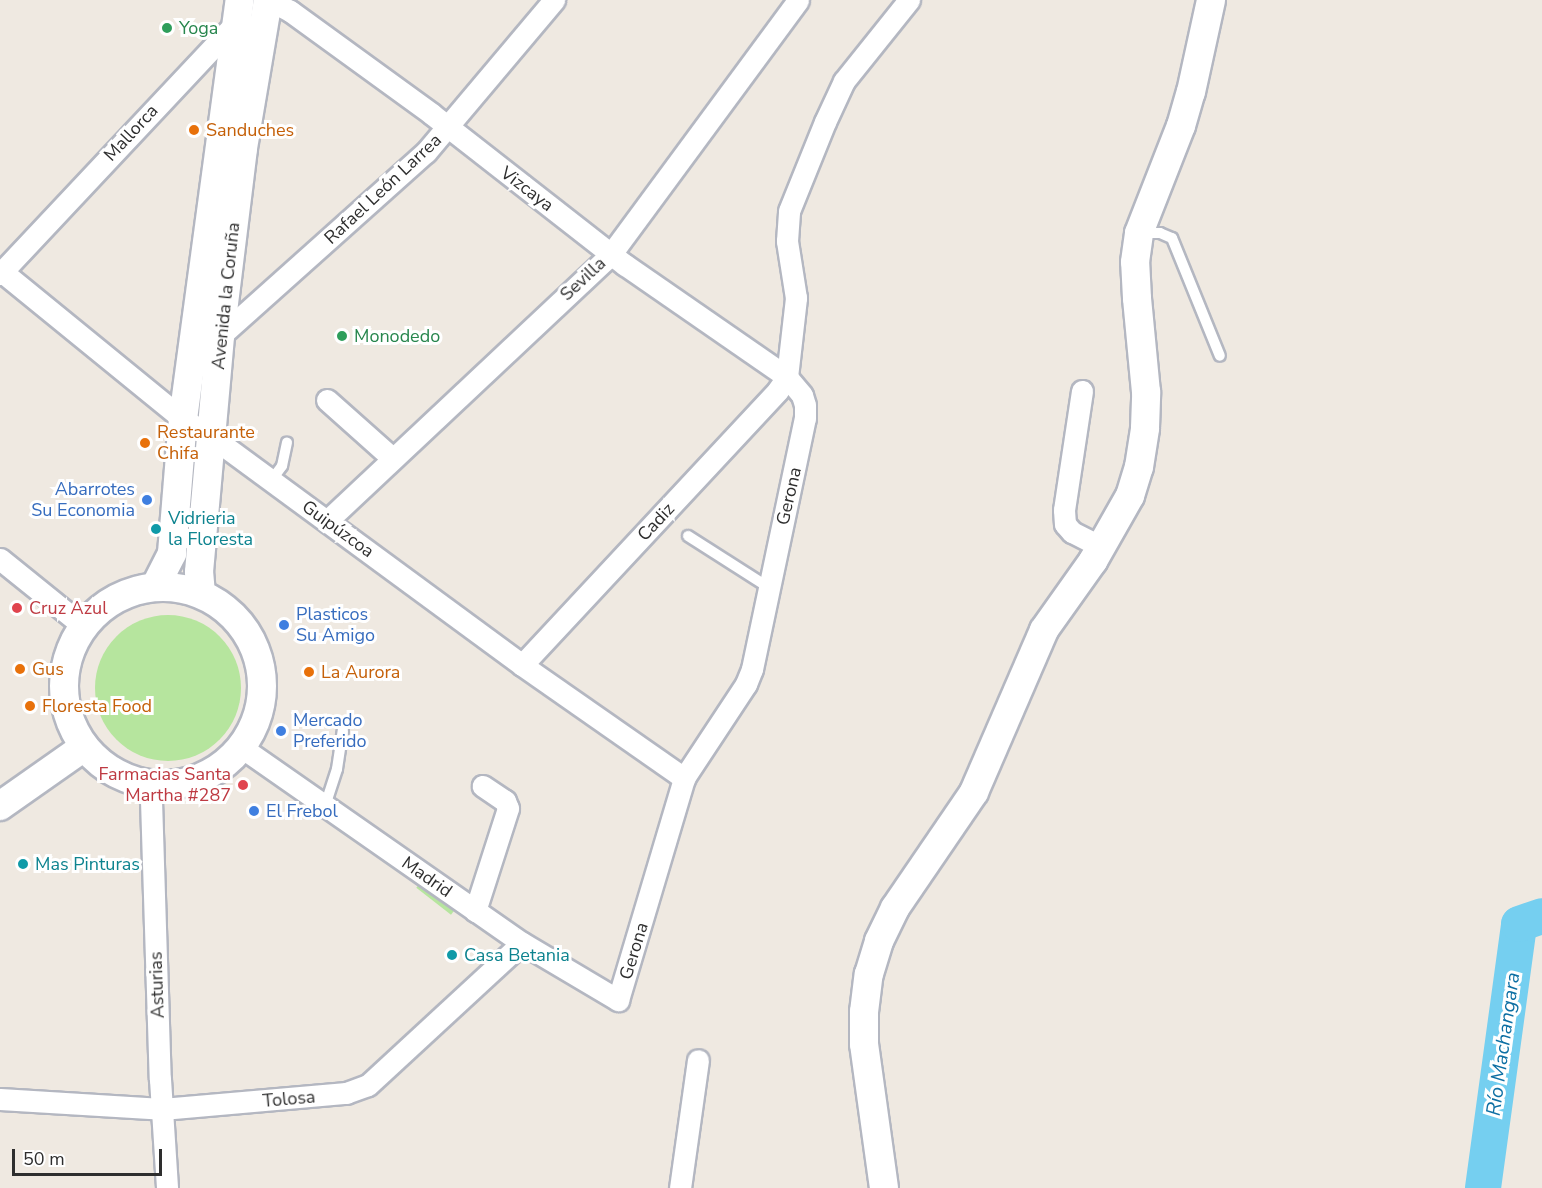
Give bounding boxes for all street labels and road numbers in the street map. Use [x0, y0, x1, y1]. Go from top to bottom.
street label: Mallorca [99, 100, 163, 166]
street label: Rafael León Larrea [320, 129, 446, 249]
street label: Vizcaya [496, 162, 558, 216]
street label: Avenida la Coruña [208, 221, 244, 371]
street label: Sevilla [556, 253, 610, 305]
street label: Gerona [772, 465, 806, 527]
street label: Guipúzcoa [298, 496, 378, 562]
street label: Cadiz [633, 498, 679, 546]
street label: Madrid [398, 852, 456, 902]
street label: Gerona [615, 920, 653, 982]
street label: Asturias [145, 951, 169, 1019]
street label: Tolosa [262, 1086, 316, 1112]

